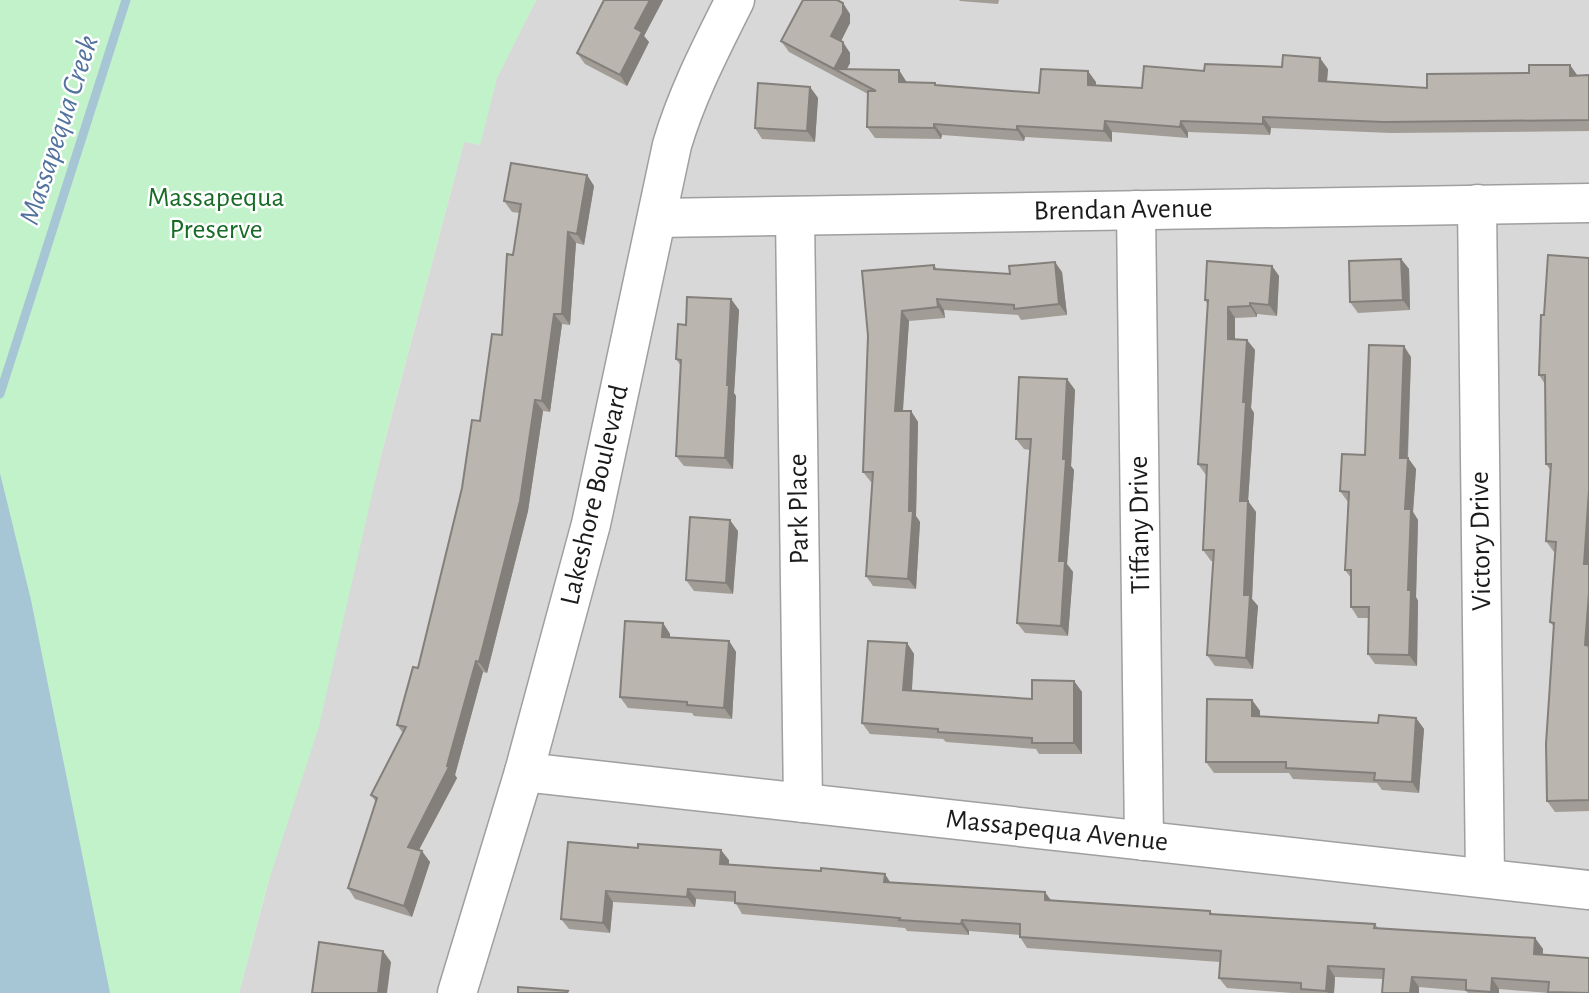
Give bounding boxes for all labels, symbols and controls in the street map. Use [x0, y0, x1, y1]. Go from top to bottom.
water label: Massapequa Creek [14, 31, 104, 228]
park label: Massapequa Preserve [147, 184, 285, 244]
street label: Brendan Avenue [1033, 194, 1213, 226]
street label: Lakeshore Boulevard [556, 382, 634, 608]
street label: Park Place [784, 453, 814, 565]
street label: Tiffany Drive [1125, 455, 1155, 595]
street label: Victory Drive [1466, 471, 1496, 611]
street label: Massapequa Avenue [944, 805, 1170, 857]

